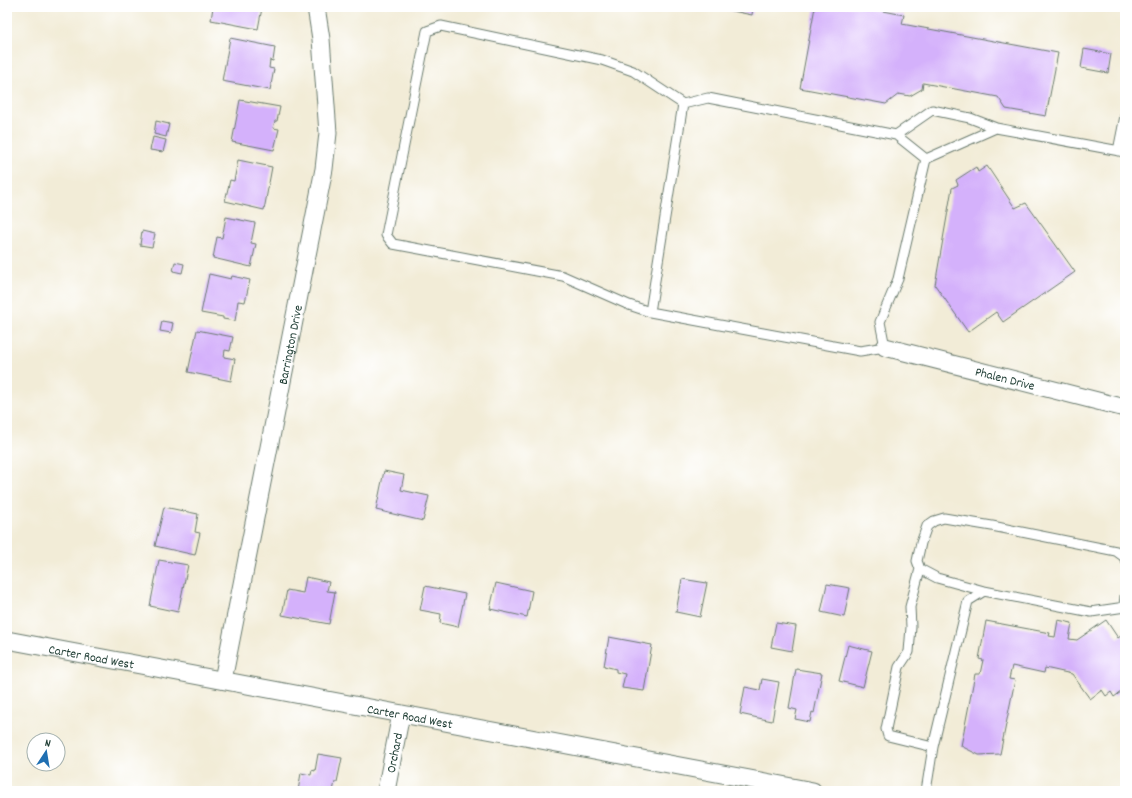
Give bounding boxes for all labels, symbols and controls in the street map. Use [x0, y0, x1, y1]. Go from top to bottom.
street label: Barrington Drive [275, 303, 309, 386]
street label: Phalen Drive [973, 363, 1037, 397]
street label: Carter Road West [47, 641, 136, 676]
street label: Carter Road West [365, 701, 454, 735]
street label: Orchard [383, 731, 409, 775]
north arrow [26, 732, 66, 772]
text: N [43, 736, 53, 753]

